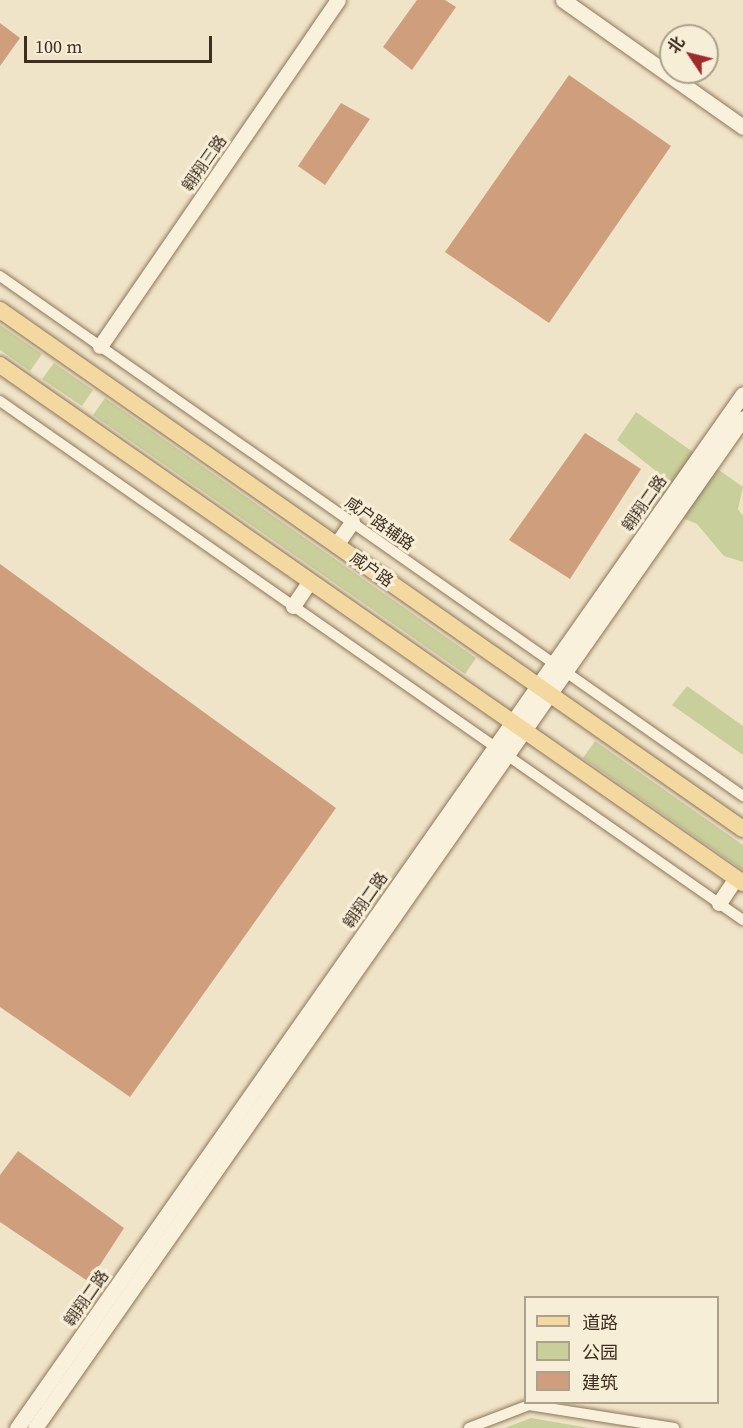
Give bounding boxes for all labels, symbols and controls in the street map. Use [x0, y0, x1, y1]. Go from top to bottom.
scale bar [27, 24, 214, 62]
north arrow [659, 24, 719, 84]
text: 北 [662, 32, 689, 58]
text: 100 m [35, 34, 82, 59]
street label: 翱翔三路 [178, 131, 230, 195]
street label: 翱翔二路 [618, 471, 670, 535]
street label: 咸户路辅路 [342, 492, 418, 554]
street label: 咸户路 [347, 547, 397, 591]
street label: 翱翔二路 [339, 868, 391, 932]
street label: 翱翔二路 [60, 1266, 112, 1330]
legend [524, 1296, 719, 1404]
text: 道路 [582, 1310, 618, 1335]
text: 公园 [582, 1340, 618, 1365]
text: 建筑 [582, 1370, 618, 1395]

